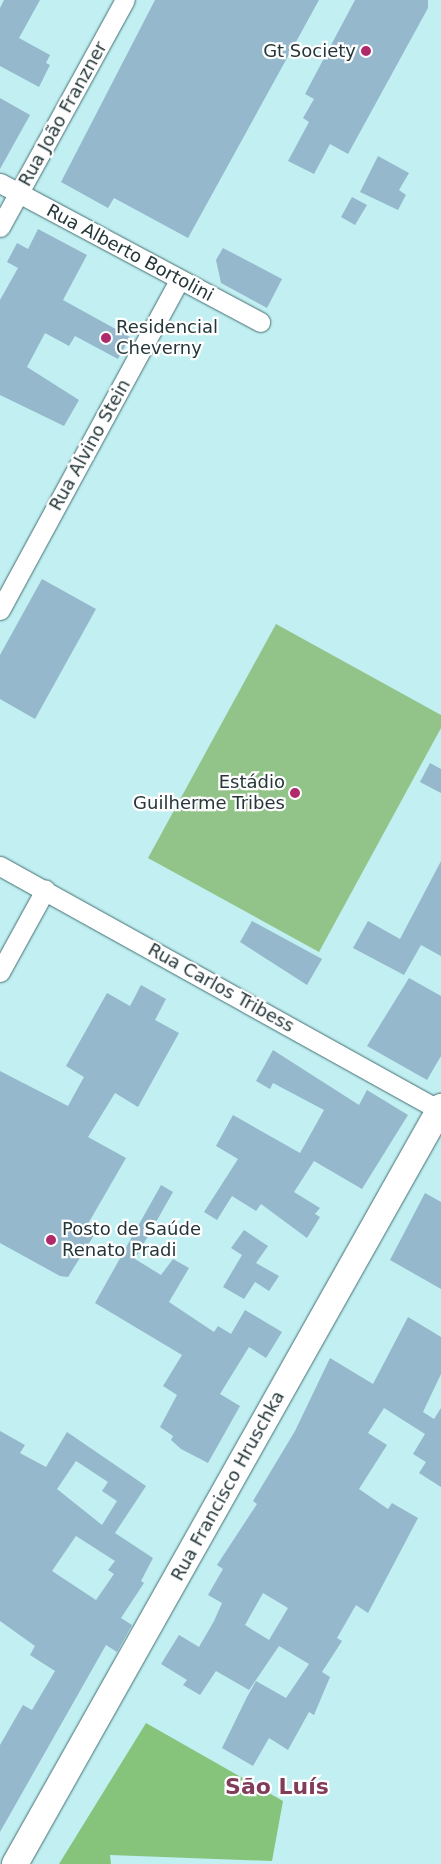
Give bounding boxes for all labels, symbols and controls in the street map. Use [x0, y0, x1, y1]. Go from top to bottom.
street label: Rua João Franzner [14, 38, 112, 190]
place label: Gt Society [263, 40, 356, 62]
marker: Gt Society [360, 45, 372, 57]
street label: Rua Alberto Bortolini [43, 200, 217, 306]
place label: Residencial Cheverny [116, 317, 218, 359]
marker: Residencial Cheverny [100, 332, 112, 344]
street label: Rua Alvino Stein [45, 376, 135, 514]
place label: Estádio Guilherme Tribes [133, 772, 285, 814]
marker: Estádio Guilherme Tribes [289, 787, 301, 799]
street label: Rua Carlos Tribess [144, 939, 298, 1037]
place label: Posto de Saúde Renato Pradi [62, 1219, 201, 1262]
marker: Posto de Saúde Renato Pradi [44, 1233, 58, 1247]
street label: Rua Francisco Hruschka [167, 1387, 289, 1585]
district label: São Luís [225, 1774, 329, 1800]

